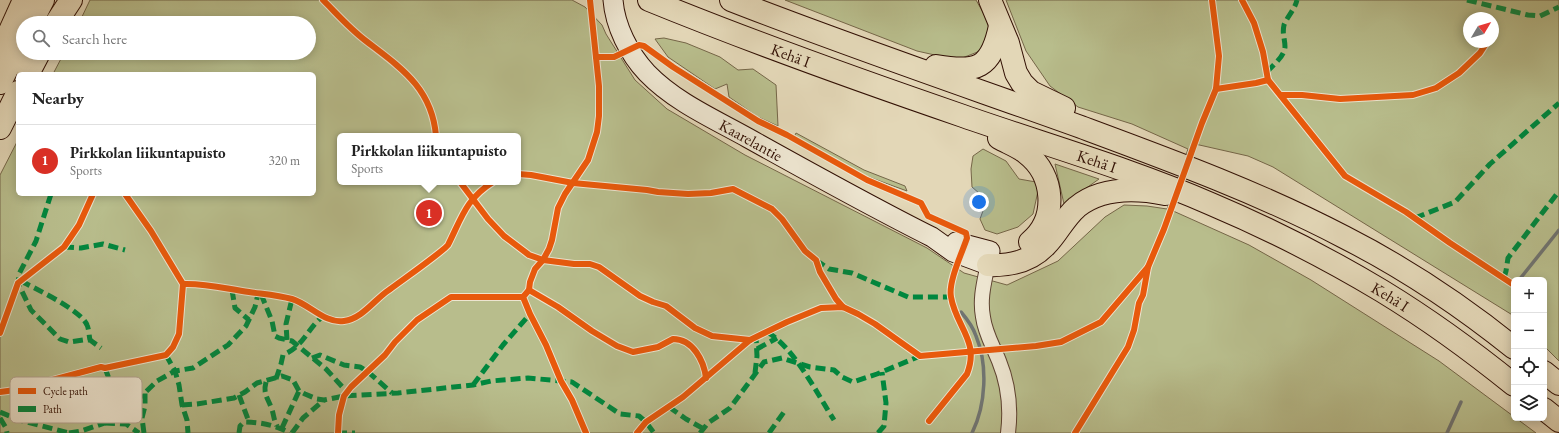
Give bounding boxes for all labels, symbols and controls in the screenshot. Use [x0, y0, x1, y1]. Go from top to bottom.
north arrow [1463, 12, 1499, 48]
search box [16, 16, 316, 60]
icon: search [30, 27, 52, 49]
text: Search here [62, 29, 127, 48]
street label: Kehä I [768, 38, 814, 72]
text: Nearby [32, 87, 84, 109]
street label: Kaarelantie [716, 114, 786, 166]
popup [337, 133, 521, 185]
text: Pirkkolan liikuntapuisto [351, 141, 507, 160]
text: Pirkkolan liikuntapuisto [70, 143, 226, 162]
street label: Kehä I [1074, 144, 1120, 177]
text: 1 [42, 152, 48, 169]
text: 320 m [269, 152, 300, 169]
text: Sports [351, 160, 383, 177]
text: Sports [70, 162, 102, 179]
your location [969, 192, 989, 212]
pin: 1 [416, 198, 442, 228]
street label: Kehä I [1368, 277, 1414, 316]
map controls [1511, 277, 1547, 421]
button: + [1511, 277, 1547, 313]
button: − [1511, 313, 1547, 349]
button: locate [1511, 349, 1547, 385]
legend [10, 377, 142, 423]
text: Cycle path [43, 384, 88, 398]
button: layers [1511, 385, 1547, 421]
text: Path [43, 402, 62, 416]

